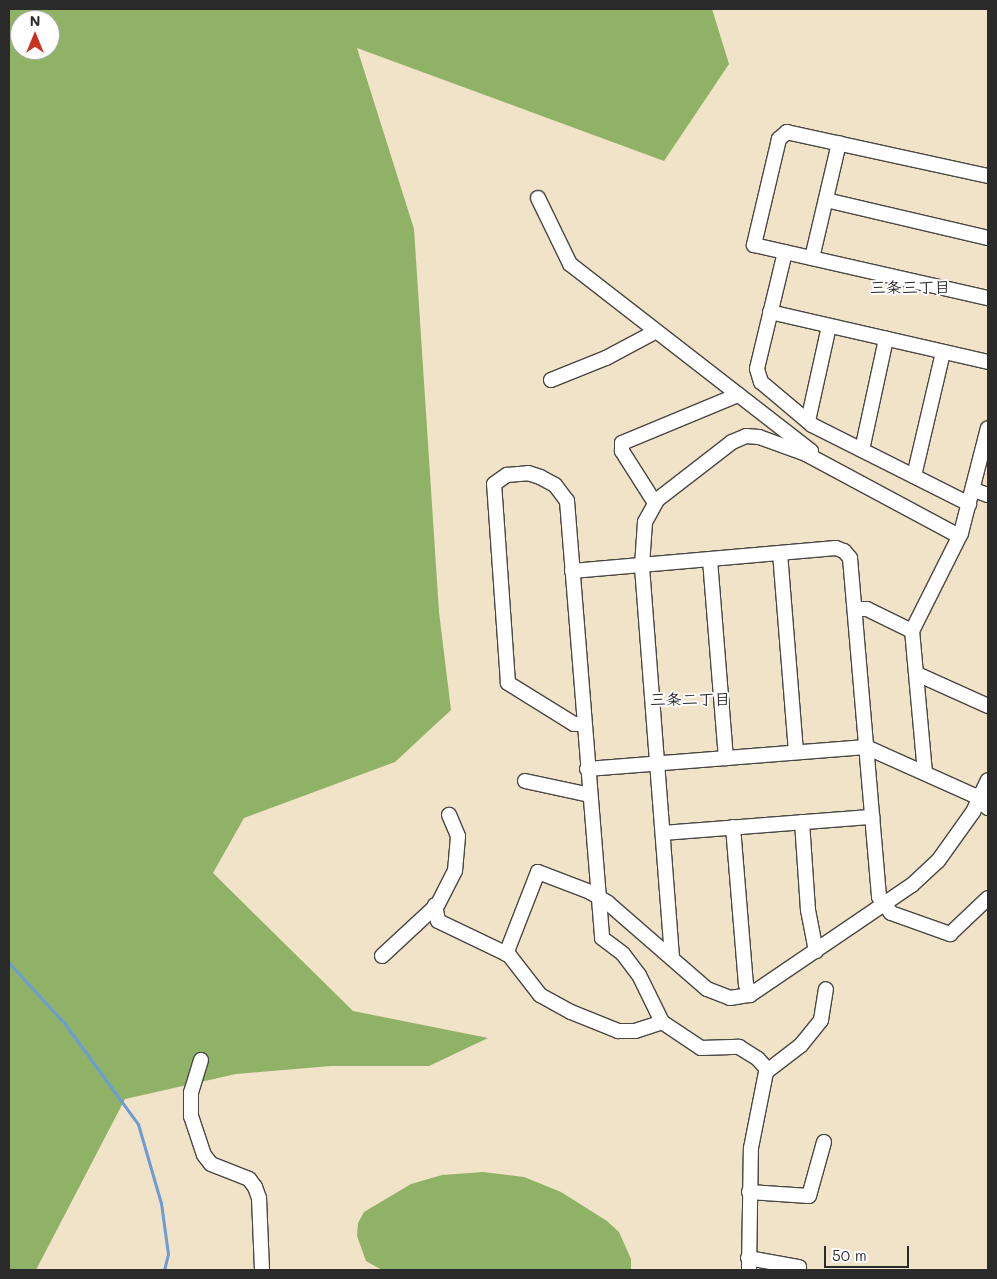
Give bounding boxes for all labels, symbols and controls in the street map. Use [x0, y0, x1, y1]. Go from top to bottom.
north arrow [10, 10, 60, 60]
text: N [30, 11, 40, 30]
district label: 三条三丁目 [870, 277, 950, 297]
district label: 三条二丁目 [650, 689, 730, 709]
scale bar [827, 1236, 912, 1268]
text: 50 m [832, 1245, 867, 1265]

